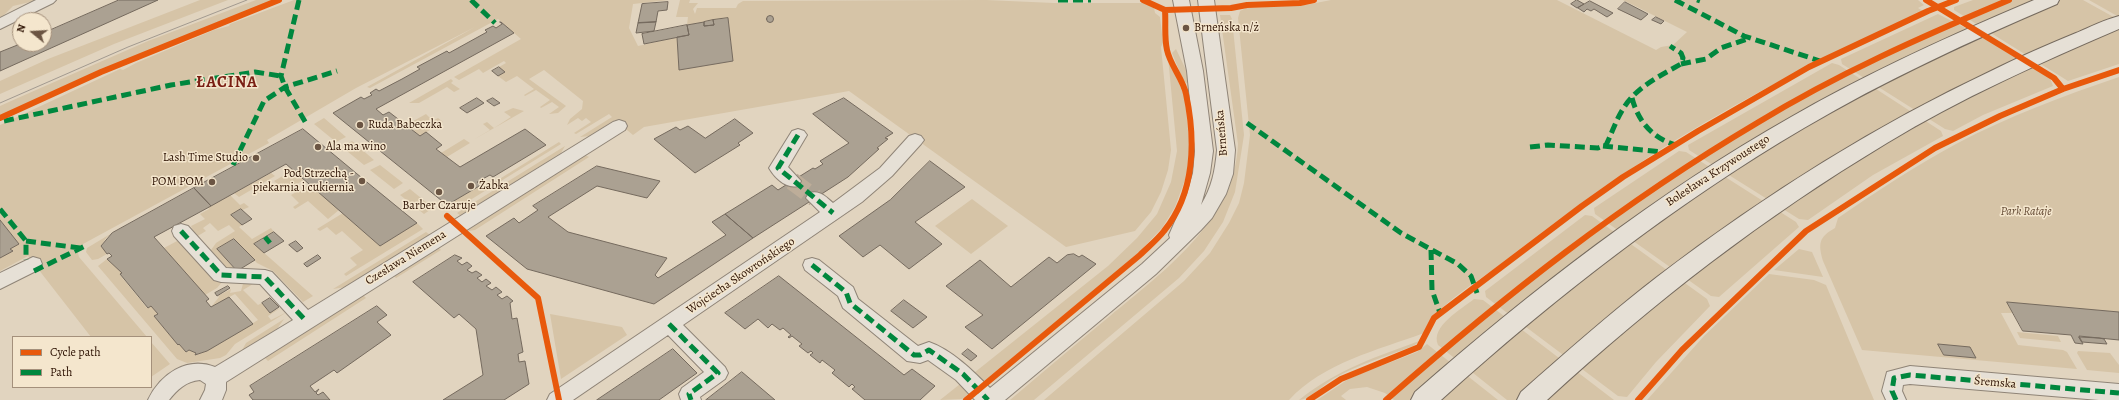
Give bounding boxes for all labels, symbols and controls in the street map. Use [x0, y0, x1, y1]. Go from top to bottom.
north arrow [12, 12, 52, 52]
place label: Brneńska n/ż [1194, 21, 1259, 35]
text: N [13, 22, 29, 35]
marker: Brneńska n/ż [1181, 23, 1191, 33]
district label: ŁACINA [196, 73, 258, 93]
street label: Brneńska [1213, 109, 1231, 157]
place label: Ruda Babeczka [368, 118, 442, 132]
marker: Ruda Babeczka [355, 120, 365, 130]
street label: Bolesława Krzywoustego [1663, 132, 1773, 210]
place label: Ala ma wino [326, 140, 386, 154]
marker: Ala ma wino [313, 142, 323, 152]
place label: Lash Time Studio [163, 151, 248, 165]
marker: Lash Time Studio [251, 153, 261, 163]
place label: Pod Strzechą - piekarnia i cukiernia [253, 167, 354, 195]
place label: POM POM [151, 175, 204, 189]
marker: Pod Strzechą - piekarnia i cukiernia [357, 176, 367, 186]
marker: POM POM [207, 177, 217, 187]
place label: Żabka [479, 179, 509, 193]
marker: Żabka [466, 181, 476, 191]
marker: Barber Czaruje [434, 187, 444, 197]
place label: Barber Czaruje [402, 199, 476, 213]
park label: Park Rataje [2000, 205, 2052, 219]
street label: Czesława Niemena [363, 227, 449, 289]
street label: Wojciecha Skowrońskiego [684, 234, 798, 318]
legend [12, 336, 152, 388]
text: Cycle path [50, 344, 101, 360]
text: Path [50, 364, 72, 380]
street label: Śremska [1973, 374, 2017, 392]

